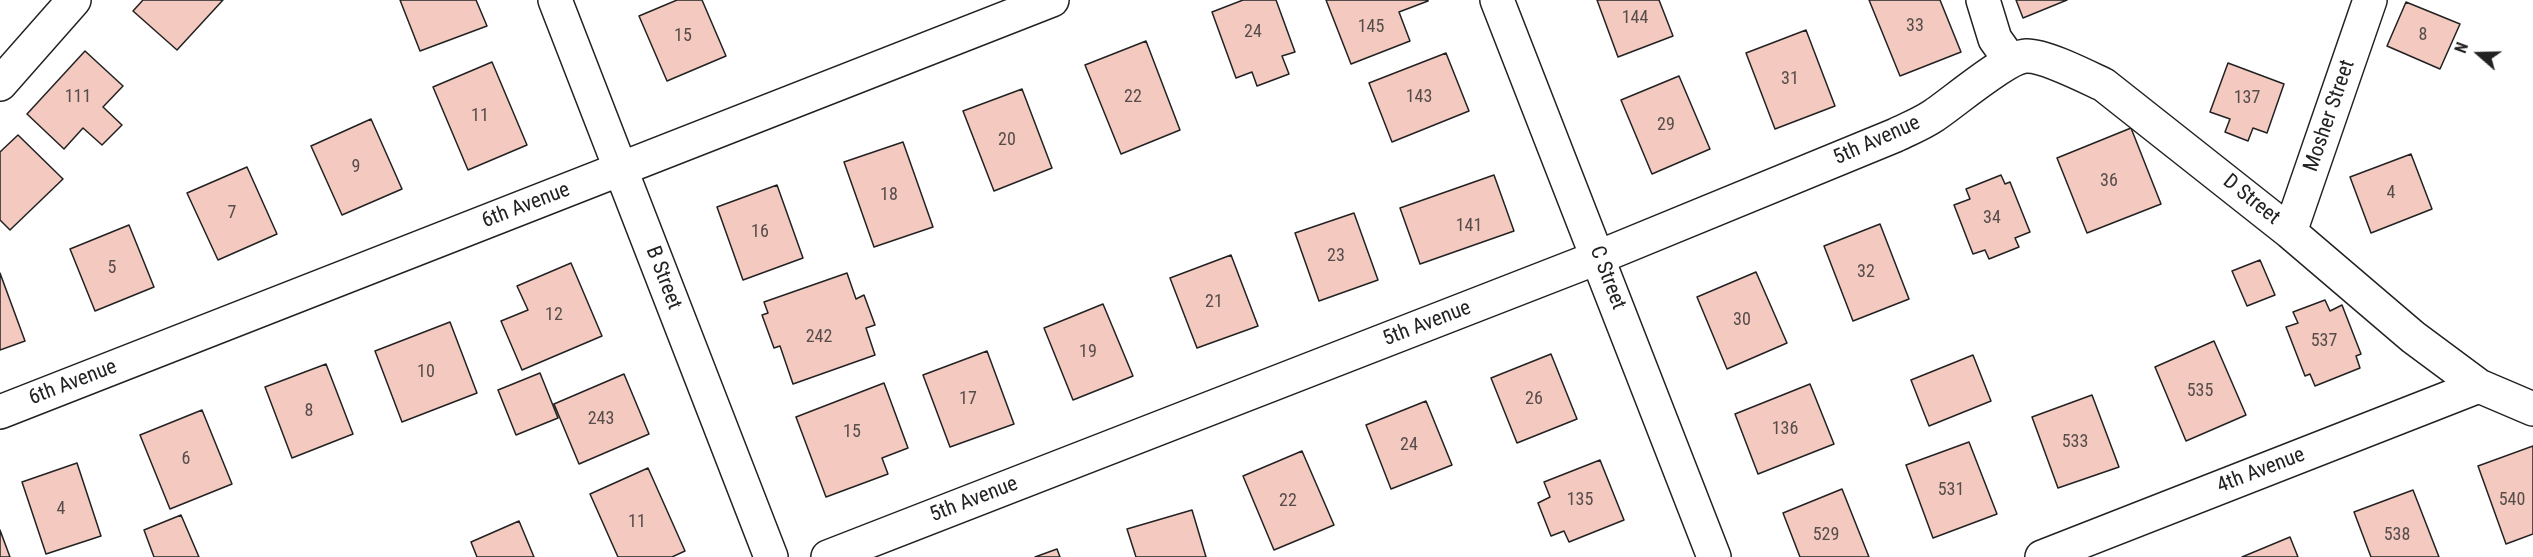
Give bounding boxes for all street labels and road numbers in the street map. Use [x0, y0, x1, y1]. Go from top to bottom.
street label: Mosher Street [2299, 57, 2361, 175]
street label: 5th Avenue [1830, 111, 1924, 171]
street label: D Street [2217, 169, 2285, 231]
street label: 6th Avenue [479, 178, 573, 234]
street label: B Street [640, 243, 686, 313]
street label: C Street [1583, 243, 1631, 313]
street label: 5th Avenue [1380, 296, 1474, 352]
street label: 6th Avenue [26, 355, 120, 411]
street label: 4th Avenue [2214, 443, 2308, 499]
street label: 5th Avenue [927, 472, 1021, 528]

